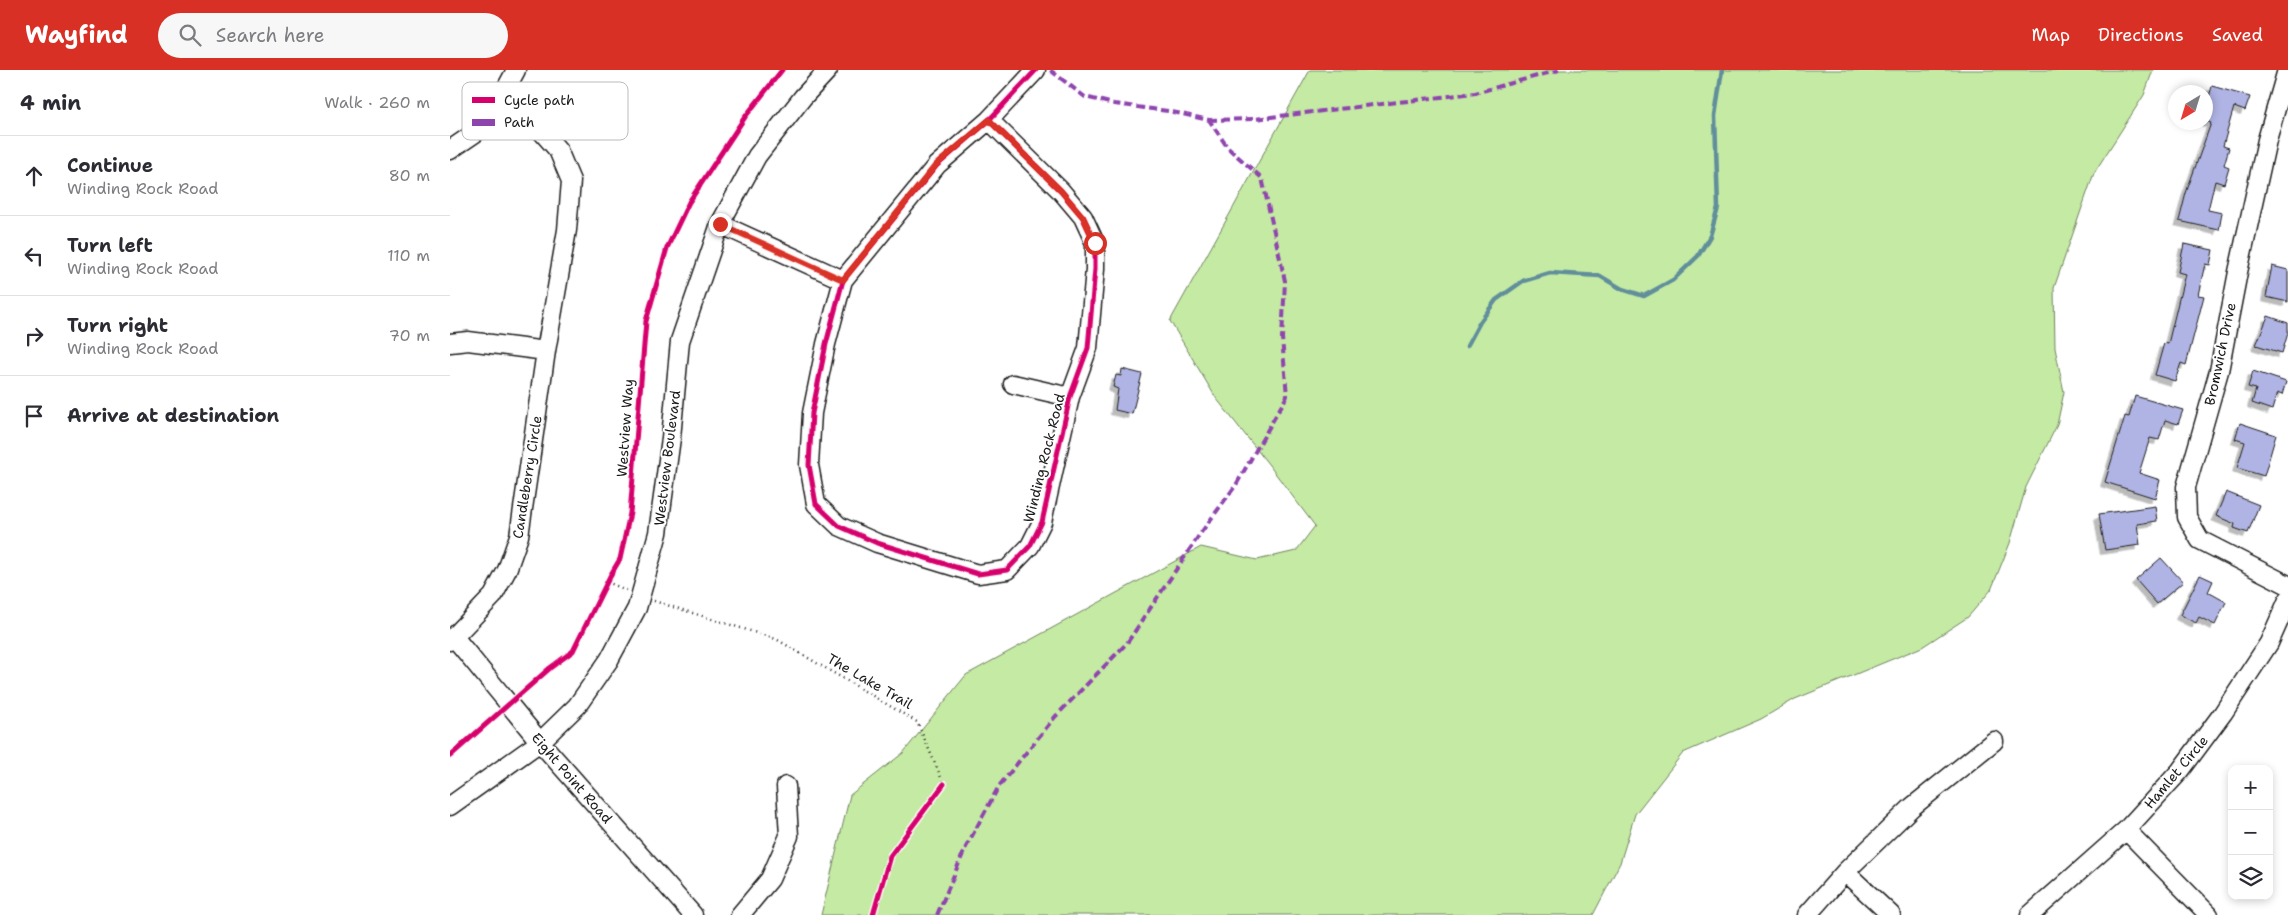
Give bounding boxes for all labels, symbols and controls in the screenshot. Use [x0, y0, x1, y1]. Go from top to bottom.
search box [158, 13, 508, 58]
text: Wayfind [25, 19, 128, 51]
icon: search [176, 21, 204, 49]
text: Search here [216, 23, 324, 48]
text: Map [2032, 23, 2070, 47]
text: Directions [2098, 23, 2184, 47]
text: Saved [2212, 23, 2263, 47]
legend [462, 82, 628, 140]
north arrow [2168, 85, 2213, 130]
text: 4 min [20, 89, 81, 117]
text: Cycle path [504, 91, 575, 109]
text: Walk · 260 m [324, 92, 430, 113]
text: Path [504, 113, 535, 131]
text: Continue [67, 153, 153, 178]
icon: ahead [20, 162, 48, 190]
text: 80 m [389, 165, 430, 186]
text: Winding Rock Road [67, 178, 219, 199]
route end [709, 213, 732, 236]
route start [1084, 232, 1107, 255]
text: Turn left [67, 233, 153, 258]
icon: left [20, 242, 48, 270]
text: 110 m [387, 245, 430, 266]
text: Winding Rock Road [67, 258, 219, 279]
street label: Bromwich Drive [2200, 301, 2240, 407]
text: Turn right [67, 313, 168, 338]
icon: right [20, 322, 48, 350]
text: 70 m [389, 325, 430, 346]
text: Winding Rock Road [67, 338, 219, 359]
street label: Westview Way [613, 378, 637, 478]
street label: Westview Boulevard [650, 389, 684, 527]
street label: Winding Rock Road [1019, 391, 1069, 524]
icon: arrive [20, 402, 48, 430]
text: Arrive at destination [67, 403, 279, 428]
street label: Candleberry Circle [508, 414, 546, 540]
street label: The Lake Trail [824, 649, 917, 713]
street label: Eight Point Road [528, 729, 616, 827]
street label: Hamlet Circle [2140, 732, 2212, 812]
map controls [2228, 765, 2273, 900]
button: + [2228, 765, 2273, 810]
button: − [2228, 810, 2273, 855]
button: layers [2228, 855, 2273, 900]

